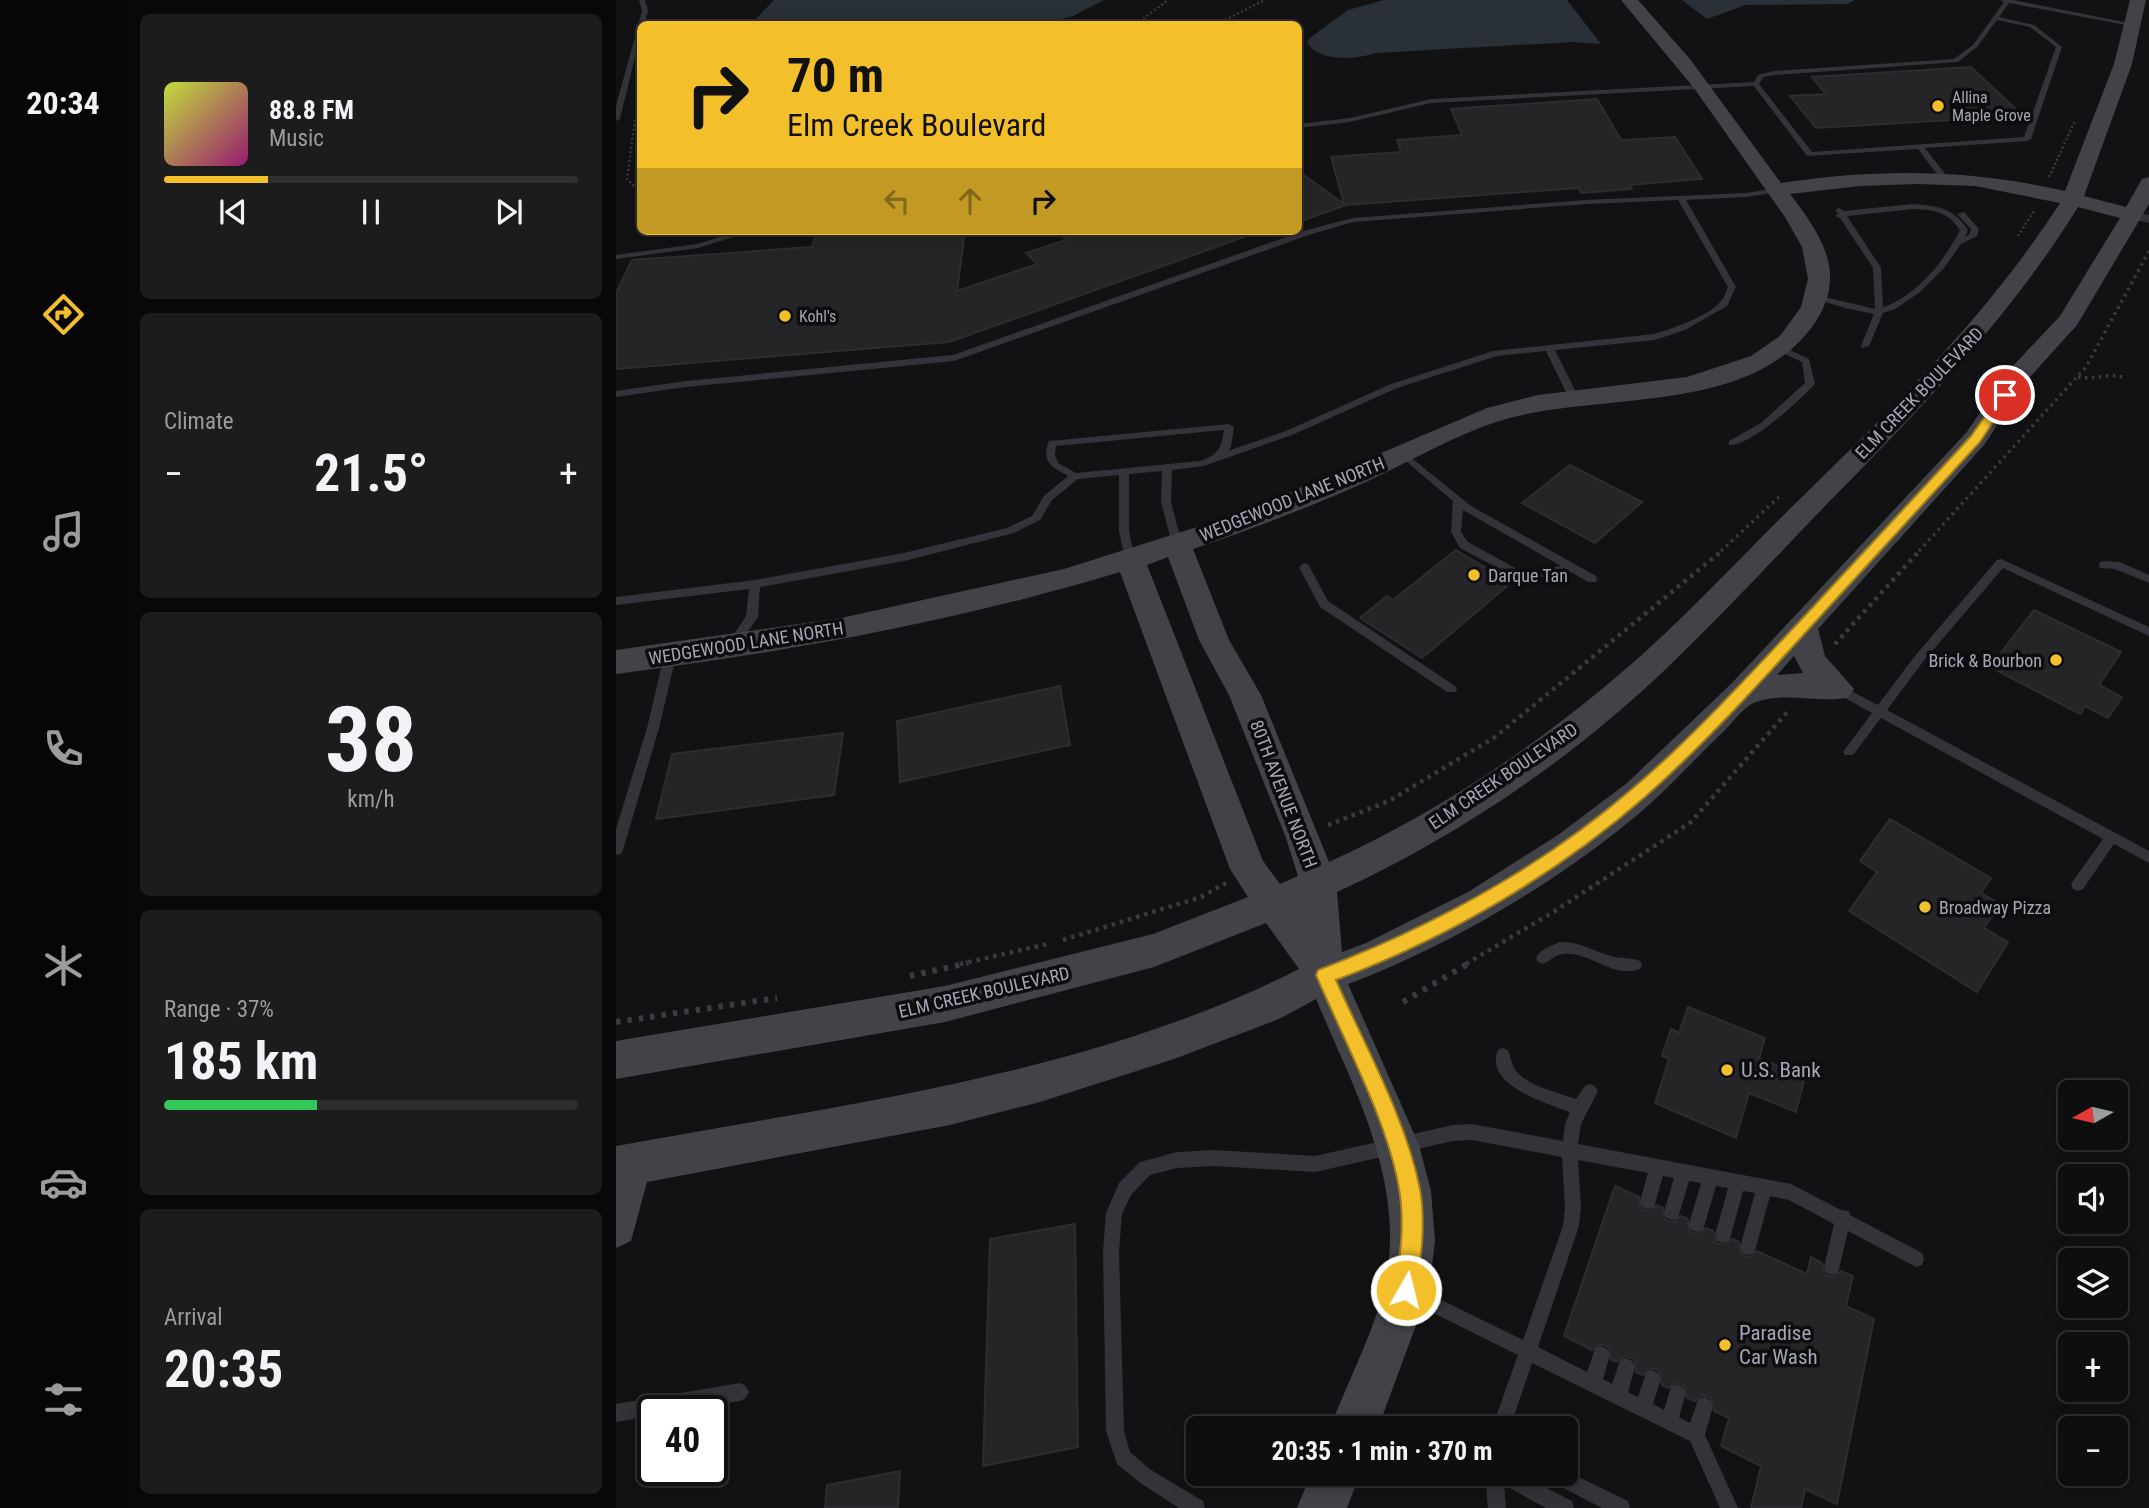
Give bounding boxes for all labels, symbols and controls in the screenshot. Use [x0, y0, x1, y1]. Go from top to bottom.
text: 70 m [787, 47, 884, 104]
icon: right [672, 49, 763, 140]
text: 20:34 [26, 84, 100, 122]
place label: Allina Maple Grove [1952, 88, 2031, 125]
text: 88.8 FM [269, 95, 354, 125]
marker: Allina Maple Grove [1930, 98, 1946, 114]
text: Elm Creek Boulevard [787, 106, 1046, 144]
text: Music [269, 125, 324, 152]
icon: left [878, 182, 916, 220]
icon: ahead [951, 182, 989, 220]
icon: right [1024, 182, 1062, 220]
icon: previous [214, 193, 252, 231]
icon: pause [352, 193, 390, 231]
icon: next [490, 193, 528, 231]
icon: directions [39, 290, 88, 339]
place label: Kohl's [799, 307, 836, 326]
marker: Kohl's [777, 308, 793, 324]
street label: ELM CREEK BOULEVARD [1851, 323, 1987, 463]
pin [1975, 365, 2035, 425]
icon: arrive [1986, 376, 2024, 414]
text: Climate [164, 408, 234, 435]
text: 21.5° [314, 443, 428, 504]
text: − [164, 452, 183, 496]
text: + [559, 452, 578, 496]
street label: WEDGEWOOD LANE NORTH [1197, 452, 1387, 546]
icon: music [39, 507, 88, 556]
place label: Darque Tan [1488, 565, 1568, 586]
marker: Darque Tan [1466, 567, 1482, 583]
street label: WEDGEWOOD LANE NORTH [647, 617, 845, 669]
place label: Brick & Bourbon [1928, 650, 2042, 671]
marker: Brick & Bourbon [2048, 652, 2064, 668]
text: 38 [325, 687, 417, 793]
street label: 80TH AVENUE NORTH [1246, 717, 1322, 871]
street label: ELM CREEK BOULEVARD [1425, 718, 1581, 834]
icon: phone [39, 724, 88, 773]
text: km/h [347, 786, 395, 813]
place label: Broadway Pizza [1939, 897, 2051, 918]
marker: Broadway Pizza [1917, 899, 1933, 915]
icon: climate [39, 941, 88, 990]
street label: ELM CREEK BOULEVARD [897, 962, 1071, 1022]
text: Range · 37% [164, 996, 274, 1023]
text: 185 km [164, 1031, 318, 1092]
place label: U.S. Bank [1741, 1058, 1821, 1082]
marker: U.S. Bank [1719, 1062, 1735, 1078]
north arrow [2058, 1080, 2128, 1150]
map controls [2058, 1080, 2128, 1486]
icon: car [39, 1158, 88, 1207]
button: sound [2058, 1164, 2128, 1234]
button: layers [2058, 1248, 2128, 1318]
position arrow [1369, 1253, 1443, 1327]
text: Arrival [164, 1304, 223, 1331]
place label: Paradise Car Wash [1739, 1321, 1818, 1369]
button: + [2058, 1332, 2128, 1402]
marker: Paradise Car Wash [1717, 1337, 1733, 1353]
text: 20:35 [164, 1339, 283, 1400]
icon: filters [39, 1375, 88, 1424]
speed limit sign: 40 [637, 1395, 728, 1486]
button: − [2058, 1416, 2128, 1486]
text: 20:35 · 1 min · 370 m [1272, 1436, 1492, 1466]

